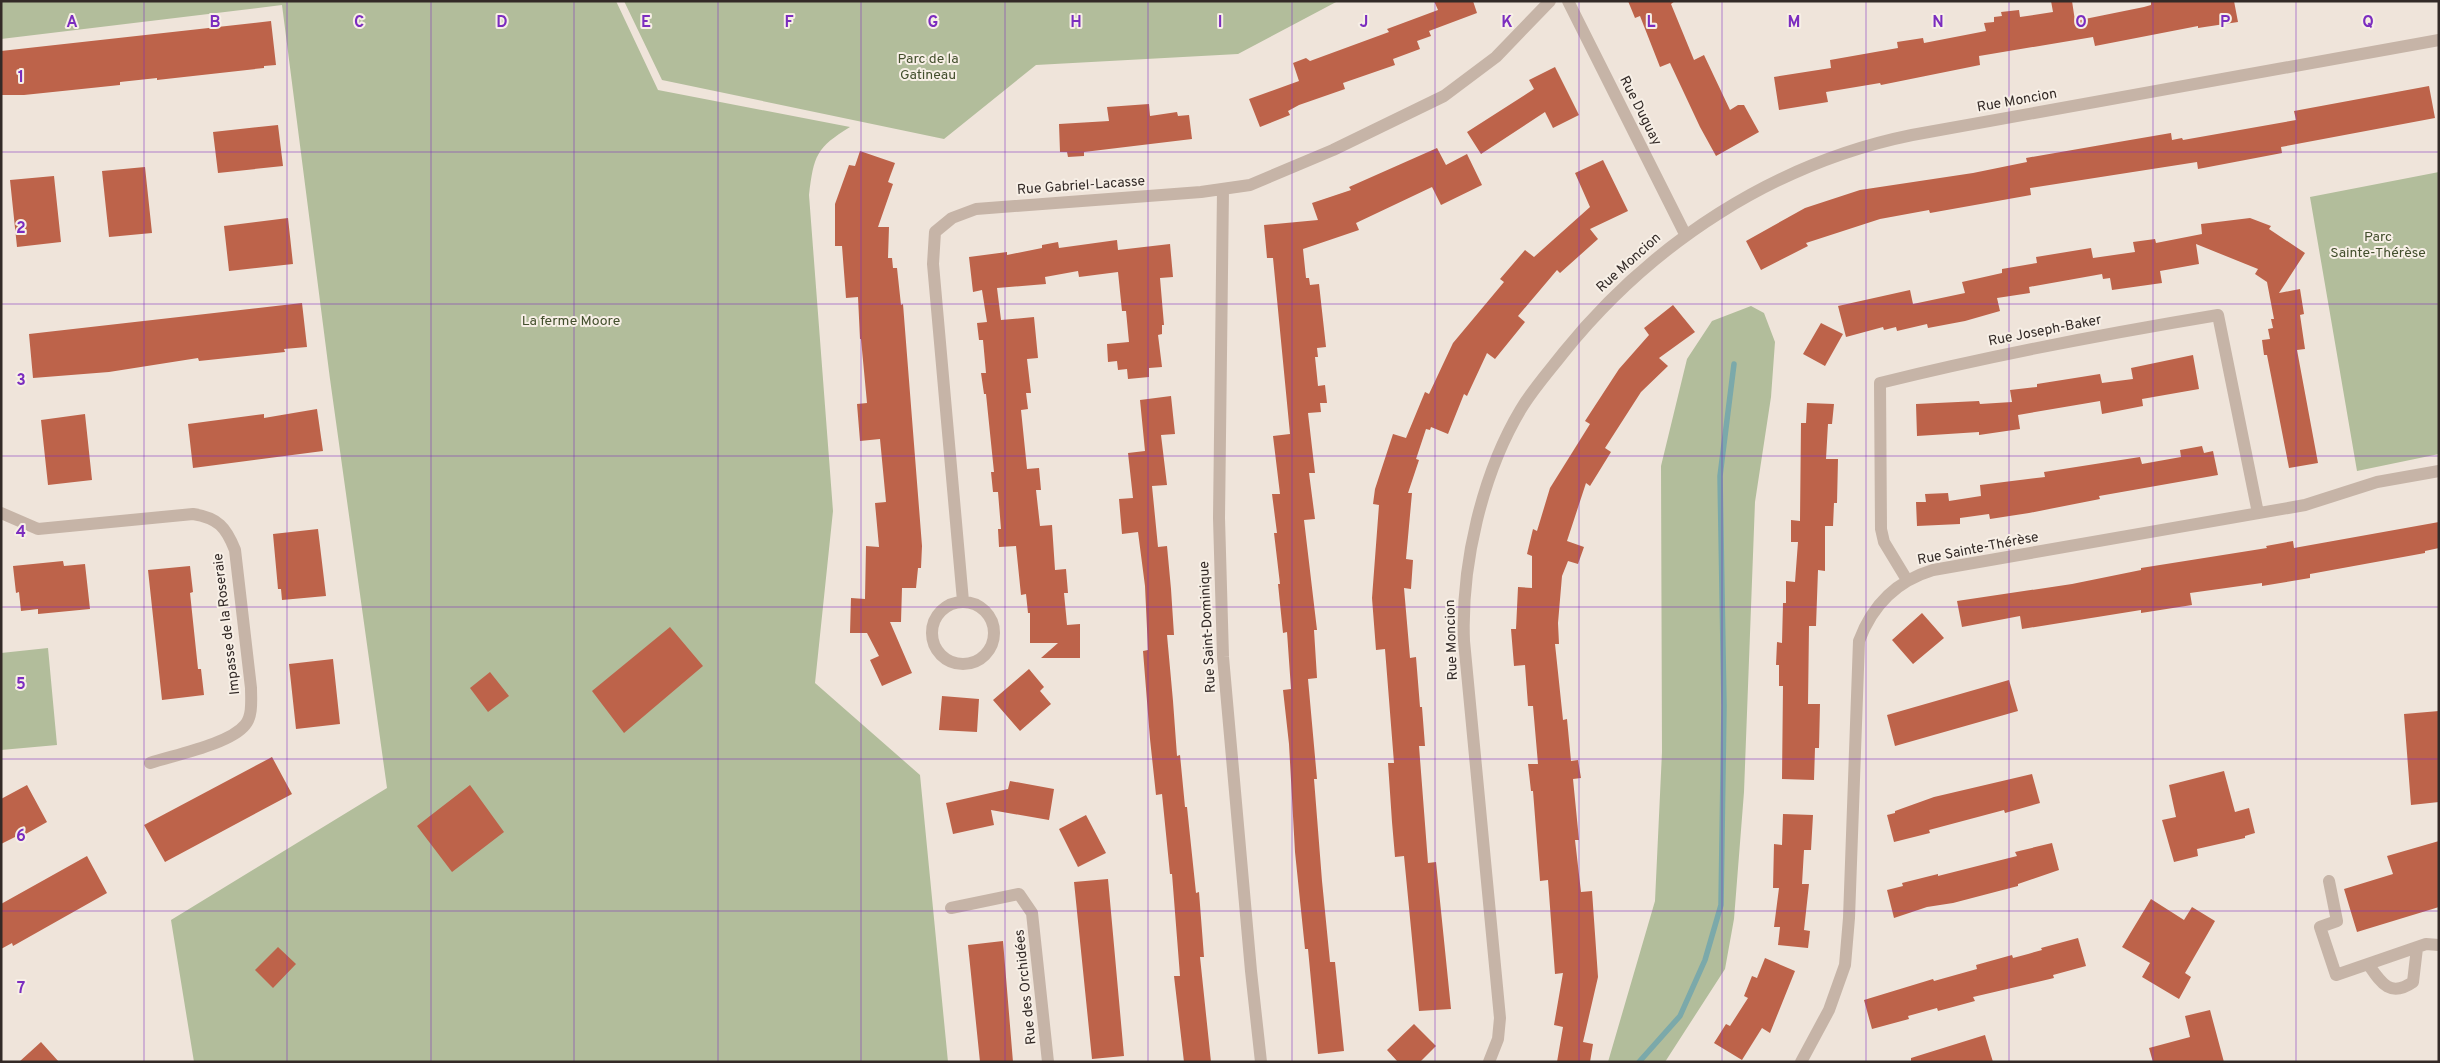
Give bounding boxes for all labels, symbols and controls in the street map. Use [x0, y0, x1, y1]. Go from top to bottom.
text: A [66, 13, 78, 33]
text: B [209, 13, 221, 33]
text: C [354, 13, 364, 33]
text: D [496, 13, 508, 33]
text: E [641, 13, 651, 33]
text: F [784, 13, 794, 33]
text: G [928, 13, 938, 33]
text: H [1070, 13, 1082, 33]
text: I [1218, 13, 1222, 33]
text: J [1360, 13, 1368, 33]
text: K [1501, 13, 1513, 33]
text: L [1646, 13, 1656, 33]
text: M [1788, 13, 1800, 33]
text: N [1932, 13, 1944, 33]
text: O [2075, 13, 2087, 33]
text: P [2220, 13, 2230, 33]
text: Q [2362, 13, 2374, 33]
park label: Parc de la Gatineau [897, 51, 959, 84]
text: 1 [18, 68, 24, 88]
street label: Rue Duguay [1615, 73, 1665, 149]
street label: Rue Moncion [1976, 86, 2058, 116]
street label: Rue Gabriel-Lacasse [1016, 173, 1146, 199]
text: 2 [16, 219, 26, 239]
park label: Parc Sainte-Thérèse [2330, 229, 2426, 262]
street label: Rue Moncion [1593, 230, 1665, 296]
street label: Rue Joseph-Baker [1987, 312, 2104, 350]
park label: La ferme Moore [522, 313, 620, 330]
text: 3 [16, 371, 26, 391]
text: 4 [16, 523, 26, 543]
street label: Rue Sainte-Thérèse [1916, 529, 2040, 569]
street label: Impasse de la Roseraie [210, 552, 244, 696]
street label: Rue Saint-Dominique [1196, 561, 1220, 693]
street label: Rue Moncion [1442, 599, 1462, 681]
text: 5 [16, 675, 26, 695]
text: 6 [16, 827, 26, 847]
street label: Rue des Orchidées [1011, 928, 1041, 1046]
text: 7 [17, 979, 25, 999]

